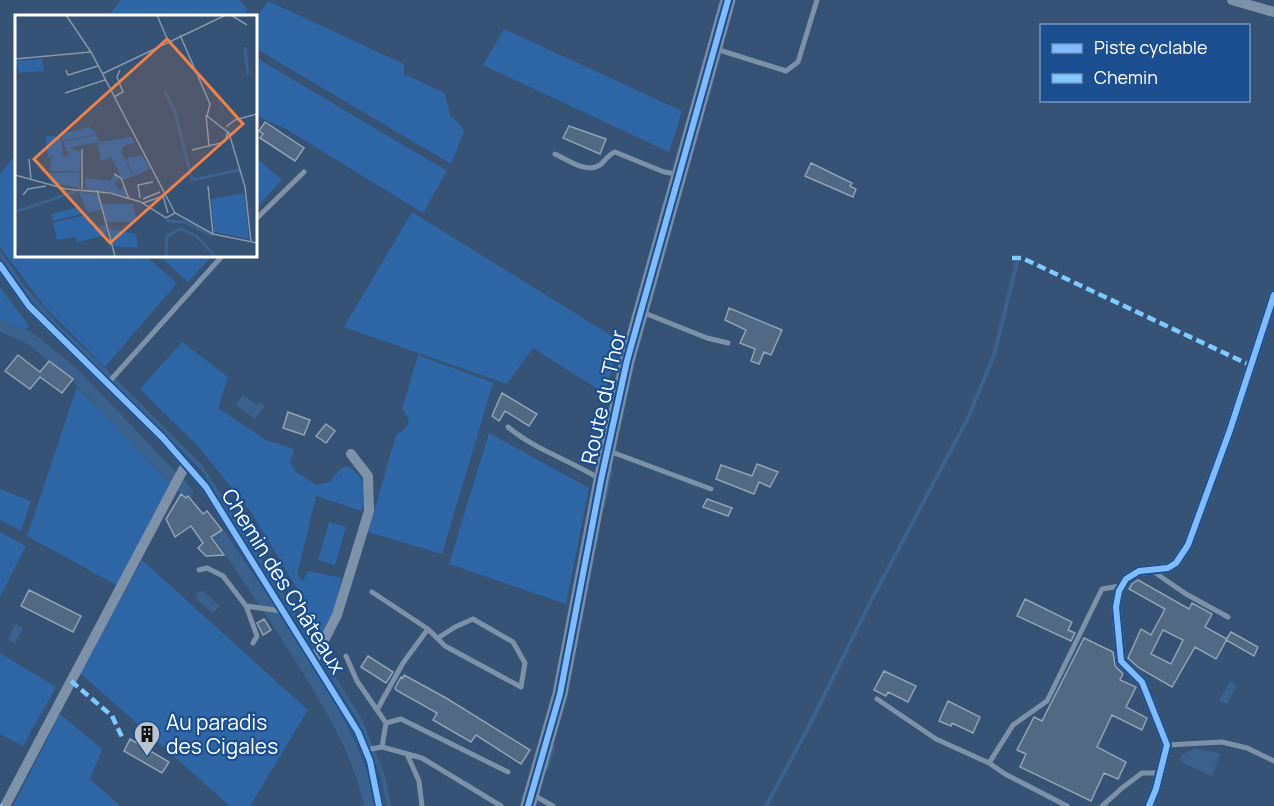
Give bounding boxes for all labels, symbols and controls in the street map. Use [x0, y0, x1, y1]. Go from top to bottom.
inset map [15, 15, 256, 256]
legend [1040, 24, 1250, 102]
text: Piste cyclable [1094, 35, 1208, 59]
text: Chemin [1094, 65, 1158, 89]
street label: Route du Thor [574, 327, 632, 467]
street label: Chemin des Châteaux [216, 483, 352, 679]
place label: Au paradis des Cigales [166, 708, 278, 760]
building icon: Au paradis des Cigales [132, 719, 162, 757]

